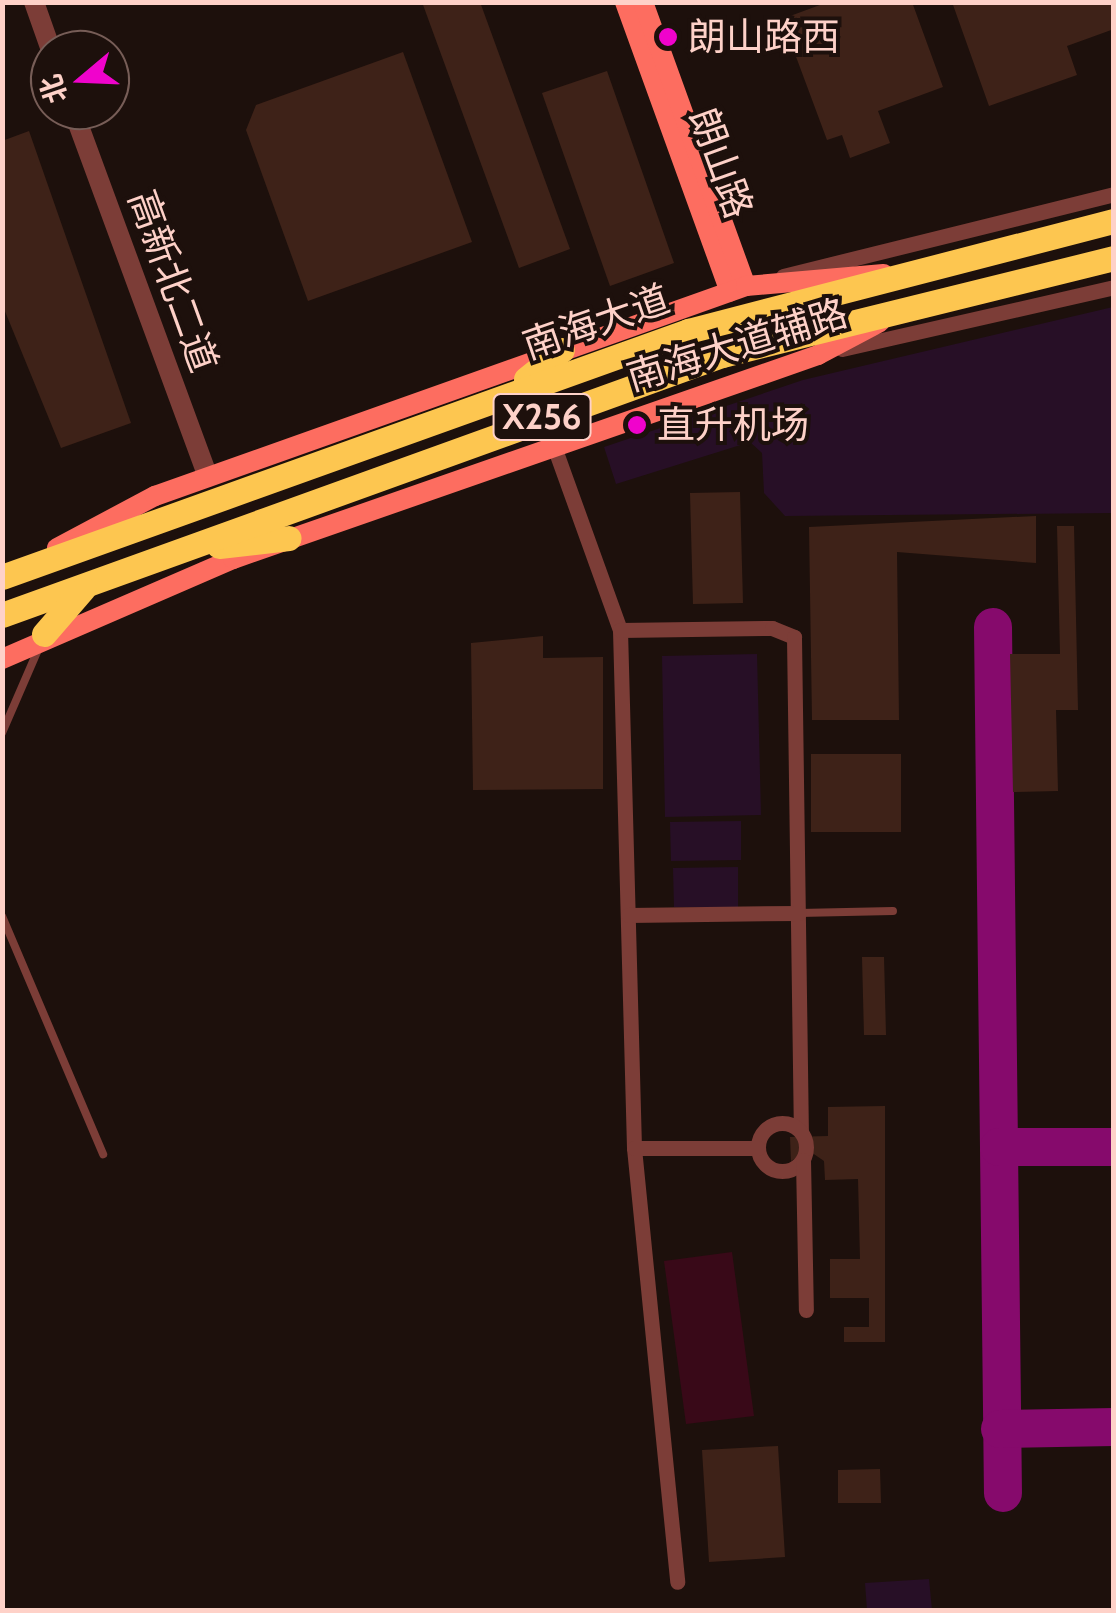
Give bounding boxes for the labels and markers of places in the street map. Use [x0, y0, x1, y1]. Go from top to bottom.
place label: 朗山路西 [688, 14, 840, 60]
marker: 朗山路西 [657, 26, 679, 48]
place label: 直升机场 [657, 402, 809, 448]
marker: 直升机场 [626, 414, 648, 436]

